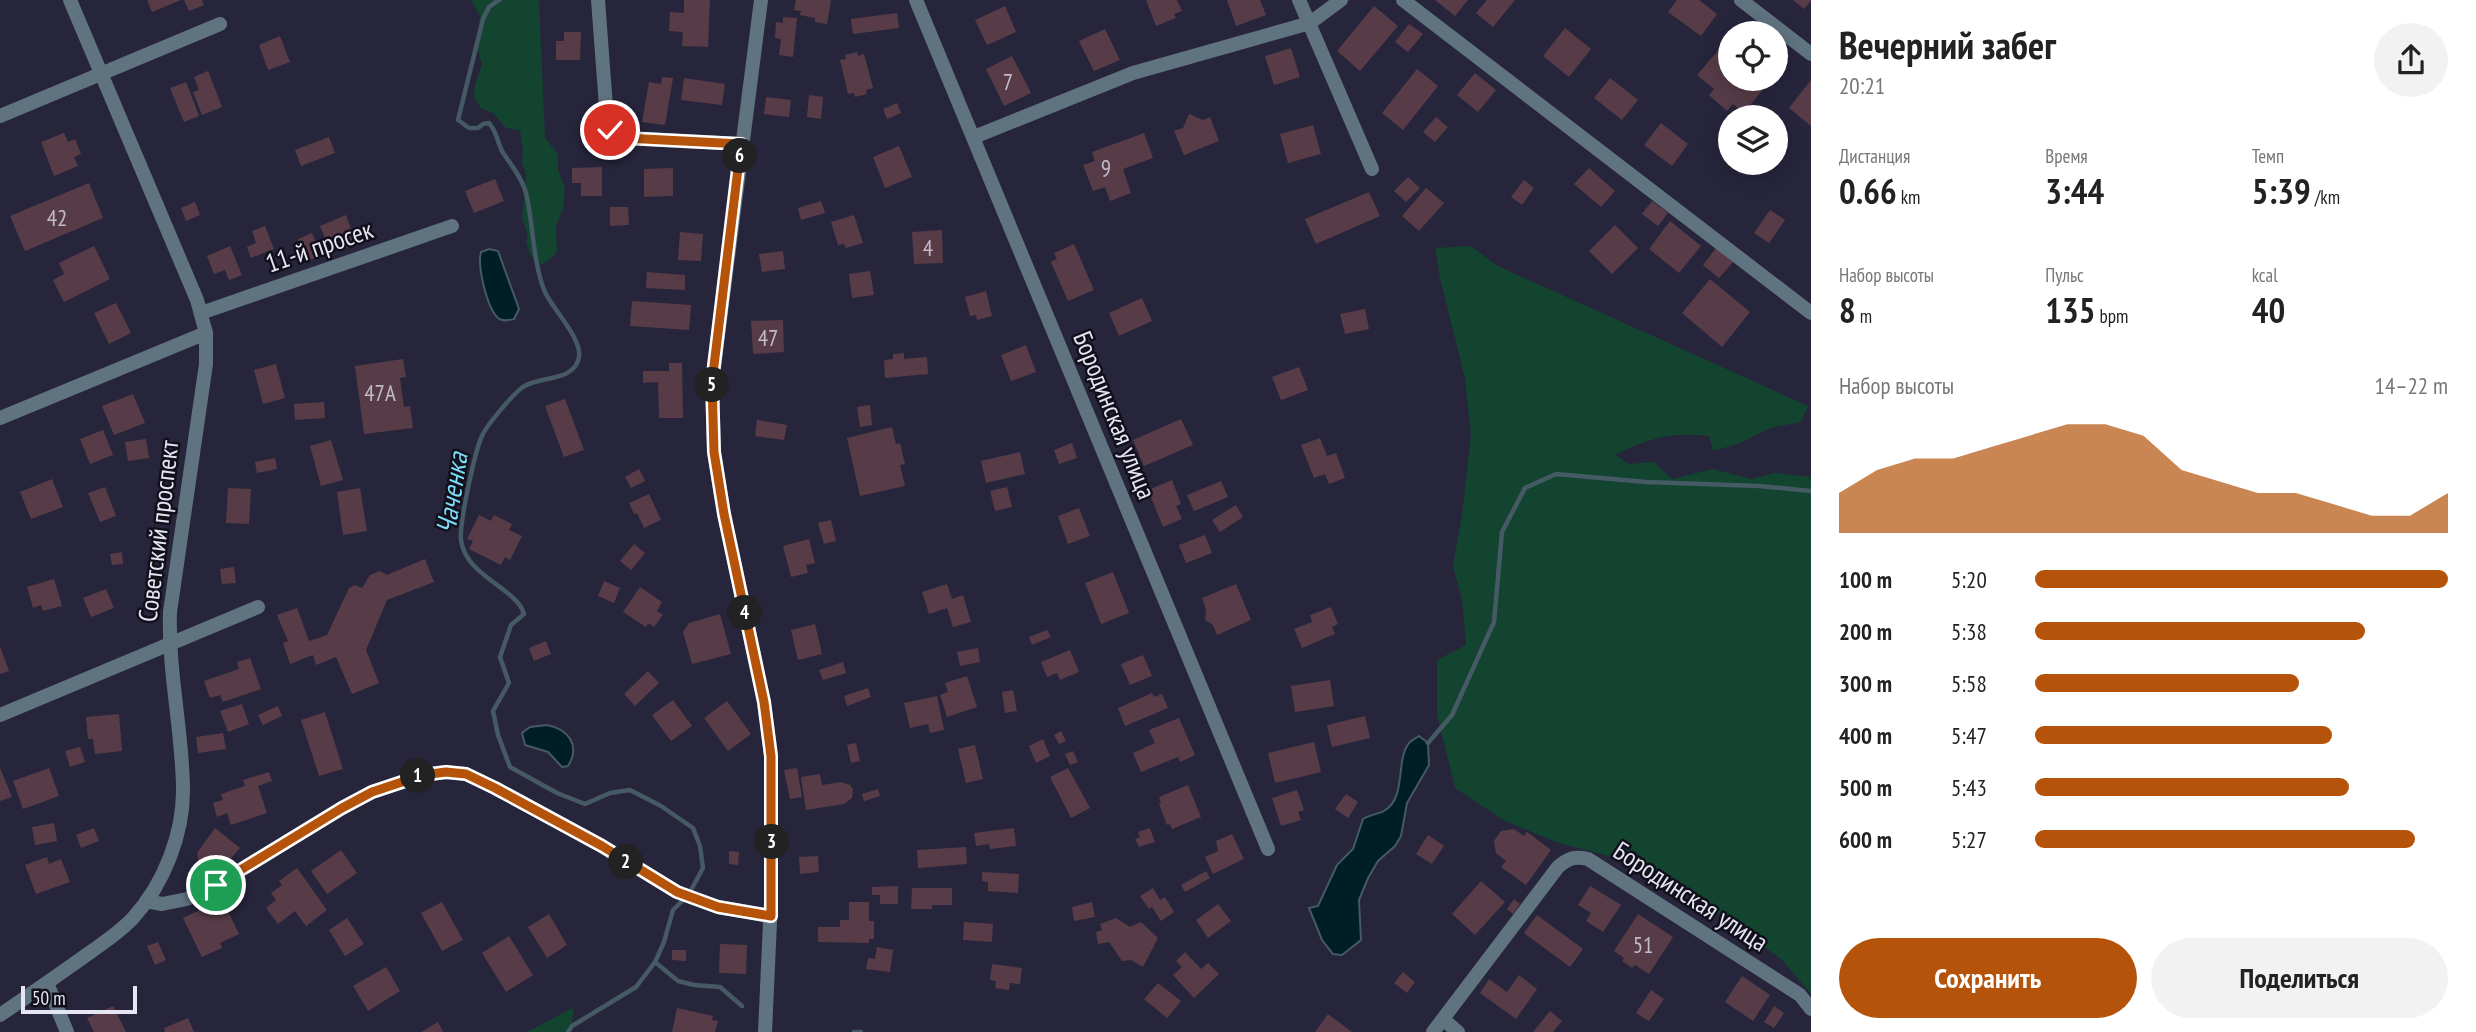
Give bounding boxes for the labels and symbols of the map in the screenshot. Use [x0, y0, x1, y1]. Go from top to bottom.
house number: 7 [1003, 67, 1013, 96]
pin [580, 100, 640, 160]
pin: 6 [722, 138, 758, 174]
house number: 9 [1101, 153, 1111, 182]
house number: 42 [47, 203, 67, 232]
street label: 11-й просек [261, 212, 377, 280]
house number: 4 [923, 233, 933, 262]
house number: 47 [758, 323, 778, 352]
street label: Бородинская улица [1066, 326, 1164, 504]
pin: 5 [694, 368, 730, 402]
house number: 47А [364, 378, 396, 407]
street label: Советский проспект [130, 438, 186, 624]
water label: Чаченка [426, 448, 476, 536]
pin: 4 [728, 596, 762, 630]
pin: 1 [400, 758, 436, 794]
pin: 3 [754, 824, 790, 860]
street label: Бородинская улица [1607, 834, 1775, 958]
pin: 2 [608, 844, 644, 880]
pin [186, 855, 246, 915]
house number: 51 [1633, 930, 1653, 959]
scale bar [21, 983, 136, 1015]

